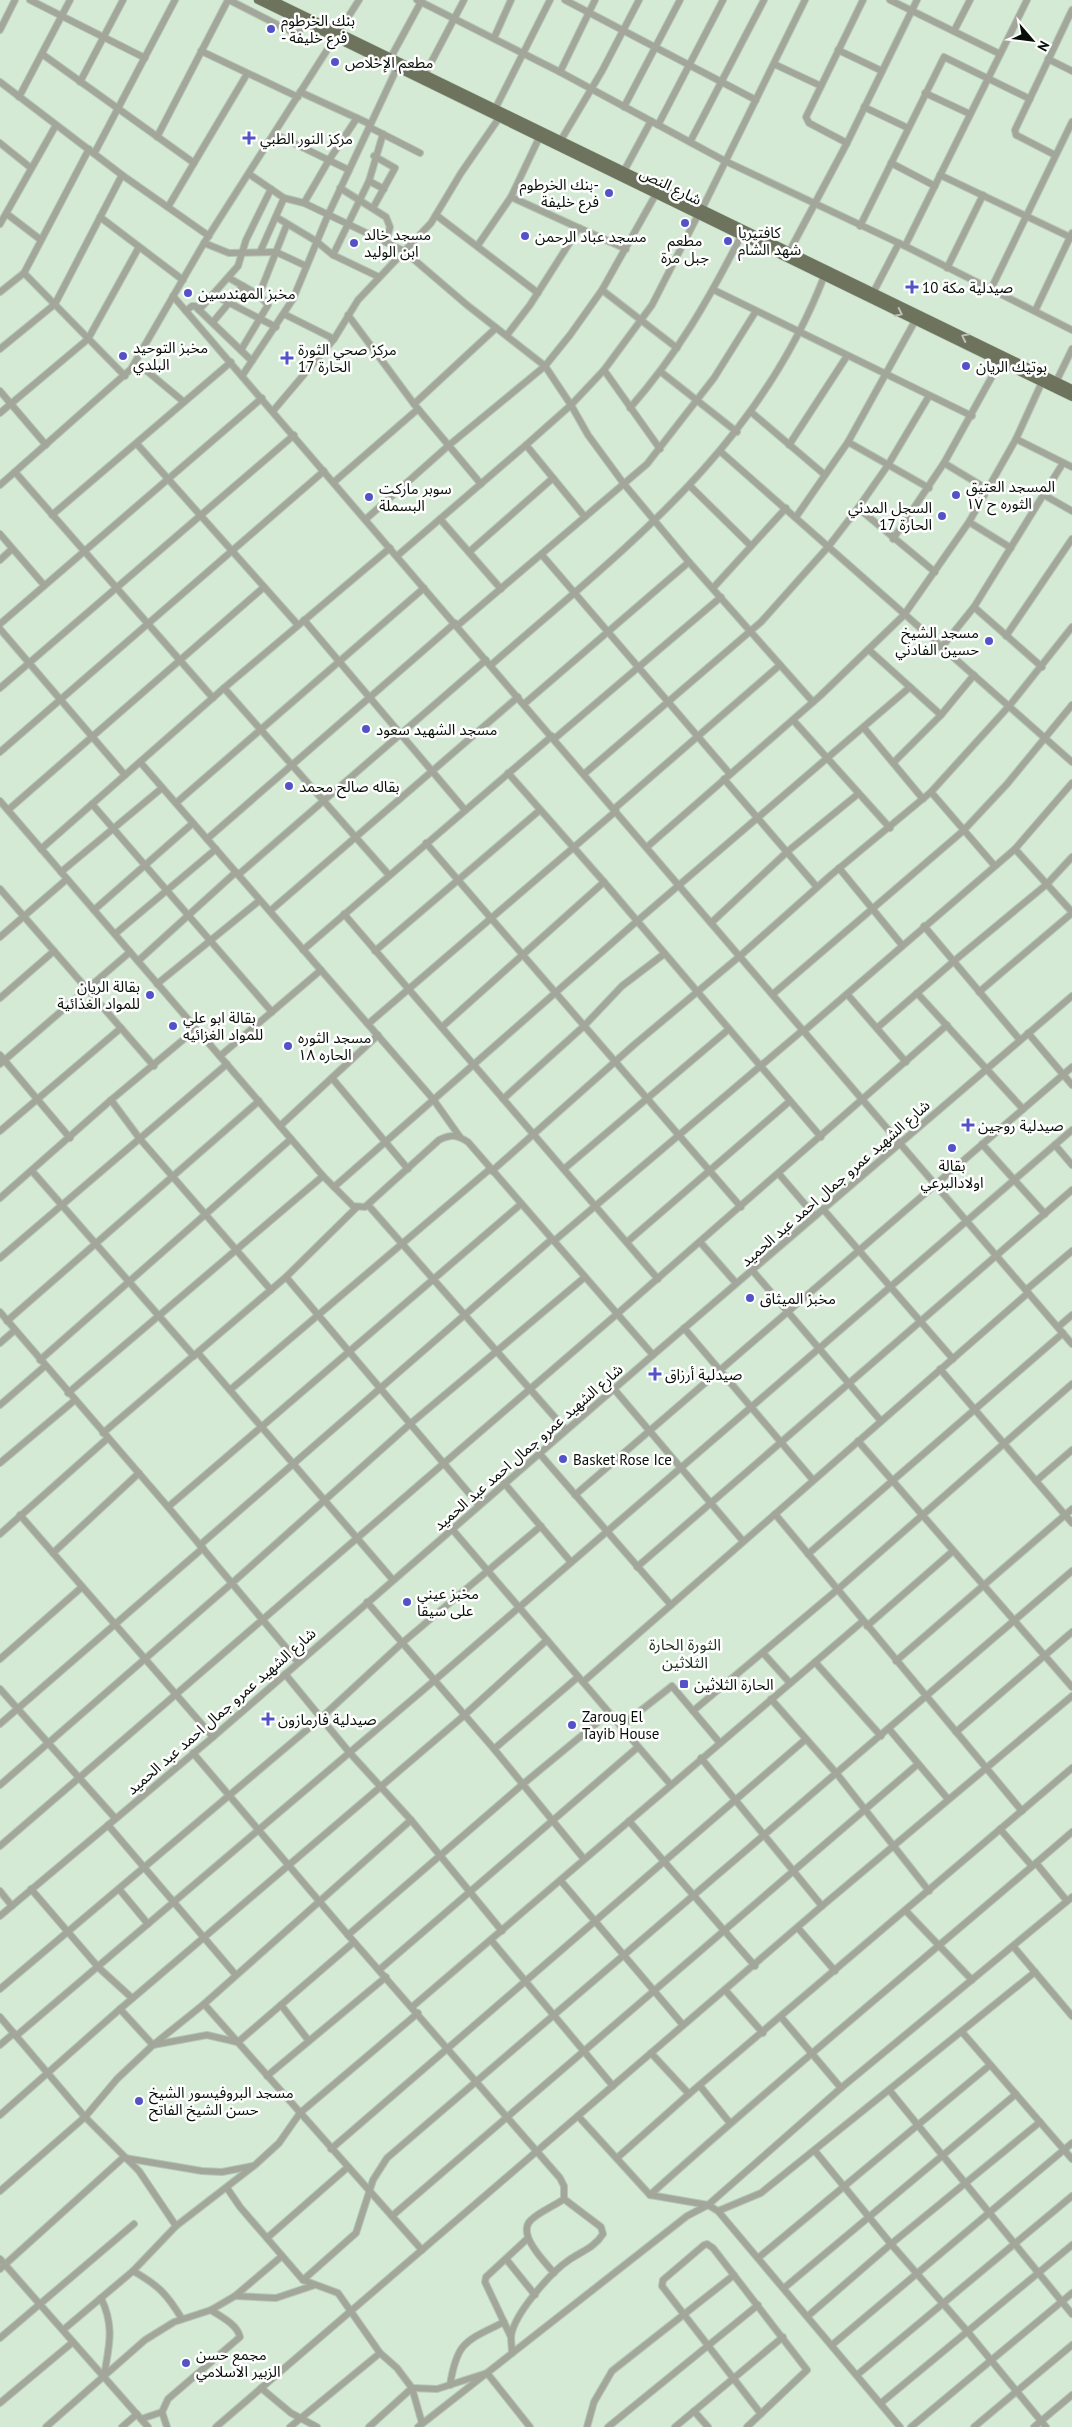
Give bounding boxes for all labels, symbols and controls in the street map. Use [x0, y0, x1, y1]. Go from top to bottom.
place label: بنك الخرطوم - فرع خليفة [281, 11, 355, 50]
north arrow [1007, 15, 1057, 65]
marker: بنك الخرطوم - فرع خليفة [265, 23, 277, 35]
text: N [1033, 38, 1054, 54]
place label: مطعم الإخلاص [345, 53, 434, 74]
marker: مطعم الإخلاص [329, 56, 341, 68]
place label: مركز النور الطبي [260, 129, 353, 150]
marker: مركز النور الطبي [242, 131, 256, 145]
street label: شارع النص [636, 163, 705, 212]
place label: بنك الخرطوم- فرع خليفة [520, 175, 599, 214]
marker: بنك الخرطوم- فرع خليفة [603, 187, 615, 199]
marker: مطعم جبل مرة [679, 217, 691, 229]
place label: كافتيريا شهد الشام [738, 223, 801, 261]
place label: مسجد خالد ابن الوليد [364, 225, 431, 261]
place label: مسجد عباد الرحمن [535, 227, 647, 246]
marker: مسجد عباد الرحمن [519, 230, 531, 242]
place label: مطعم جبل مرة [661, 231, 709, 267]
marker: كافتيريا شهد الشام [722, 235, 734, 247]
marker: مسجد خالد ابن الوليد [348, 237, 360, 249]
place label: صيدلية مكة 10 [922, 278, 1013, 297]
marker: صيدلية مكة 10 [906, 281, 918, 293]
place label: مخبز المهندسين [198, 284, 296, 303]
marker: مخبز المهندسين [182, 287, 194, 299]
one-way arrow [894, 307, 903, 317]
one-way arrow [962, 333, 971, 343]
place label: مخبز التوحيد البلدي [133, 338, 208, 376]
place label: مركز صحي الثورة الحارة 17 [298, 340, 397, 376]
marker: مخبز التوحيد البلدي [117, 350, 129, 362]
marker: مركز صحي الثورة الحارة 17 [280, 351, 294, 365]
place label: بوتيك الريان [976, 357, 1047, 376]
marker: بوتيك الريان [960, 360, 972, 372]
place label: المسجد العتيق الثوره ح ١٧ [966, 477, 1055, 516]
place label: سوبر ماركت البسملة [379, 479, 452, 515]
marker: المسجد العتيق الثوره ح ١٧ [950, 489, 962, 501]
marker: سوبر ماركت البسملة [363, 491, 375, 503]
place label: السجل المدني الحارة 17 [848, 498, 932, 534]
marker: السجل المدني الحارة 17 [936, 510, 948, 522]
place label: مسجد الشيخ حسين الفادني [895, 623, 979, 661]
marker: مسجد الشيخ حسين الفادني [983, 635, 995, 647]
place label: مسجد الشهيد سعود [376, 720, 497, 739]
marker: مسجد الشهيد سعود [360, 723, 372, 735]
place label: بقاله صالح محمد [299, 777, 400, 799]
marker: بقاله صالح محمد [283, 780, 295, 792]
place label: بقالة الريان للمواد الغذائية [57, 977, 140, 1013]
marker: بقالة الريان للمواد الغذائية [144, 989, 156, 1001]
place label: بقالة ابو علي للمواد الغزائيه [183, 1008, 263, 1044]
marker: بقالة ابو علي للمواد الغزائيه [167, 1020, 179, 1032]
place label: مسجد الثوره الحاره ١٨ [298, 1028, 371, 1064]
marker: مسجد الثوره الحاره ١٨ [282, 1040, 294, 1052]
street label: شارع الشهيد عمرو جمال احمد عبد الحميد [736, 1095, 936, 1273]
place label: صيدلية روجين [978, 1116, 1064, 1135]
marker: صيدلية روجين [962, 1119, 974, 1131]
marker: بقالة اولادالبرعي [946, 1142, 958, 1154]
place label: بقالة اولادالبرعي [921, 1156, 983, 1194]
place label: مخبز الميثاق [760, 1289, 836, 1308]
marker: مخبز الميثاق [744, 1292, 756, 1304]
street label: شارع الشهيد عمرو جمال احمد عبد الحميد [429, 1359, 629, 1537]
place label: صيدلية أرزاق [665, 1365, 742, 1384]
marker: صيدلية أرزاق [649, 1368, 661, 1380]
place label: Basket Rose Ice [573, 1450, 672, 1469]
marker: Basket Rose Ice [557, 1453, 569, 1465]
place label: مخبز عيني على سيقا [417, 1584, 479, 1620]
marker: مخبز عيني على سيقا [401, 1596, 413, 1608]
street label: شارع الشهيد عمرو جمال احمد عبد الحميد [122, 1623, 322, 1801]
district label: الثورة الحارة الثلاثين [649, 1634, 721, 1672]
place label: الحارة الثلاثين [694, 1675, 773, 1694]
marker: الحارة الثلاثين [678, 1678, 690, 1690]
place label: Zaroug El Tayib House [582, 1707, 659, 1743]
place label: صيدلية فارمازون [278, 1710, 377, 1729]
marker: صيدلية فارمازون [262, 1713, 274, 1725]
marker: Zaroug El Tayib House [566, 1719, 578, 1731]
place label: مسجد البروفيسور الشيخ حسن الشيخ الفاتح [149, 2083, 294, 2122]
marker: مسجد البروفيسور الشيخ حسن الشيخ الفاتح [133, 2095, 145, 2107]
place label: مجمع حسن الزبير الاسلامي [196, 2345, 281, 2383]
marker: مجمع حسن الزبير الاسلامي [180, 2357, 192, 2369]

